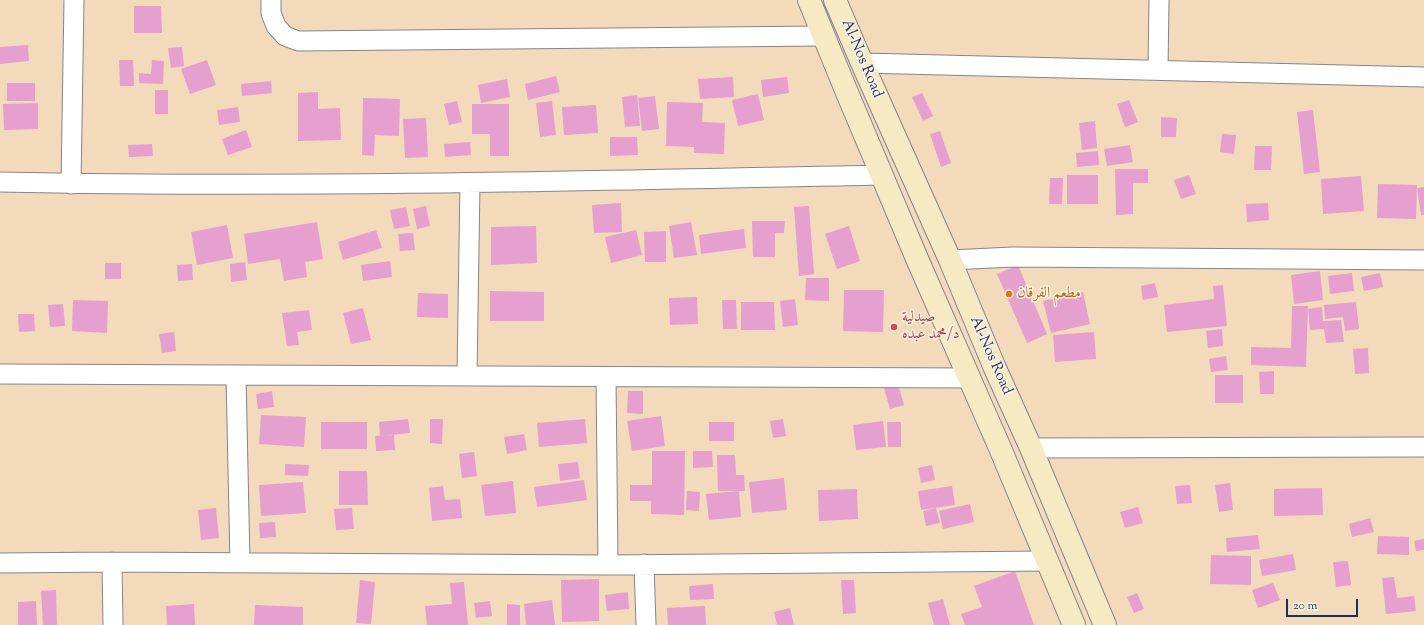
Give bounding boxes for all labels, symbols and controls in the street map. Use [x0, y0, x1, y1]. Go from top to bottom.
street label: Al-Nos Road [836, 17, 886, 101]
place label: مطعم الفرقان [1017, 285, 1081, 303]
marker: مطعم الفرقان [1004, 289, 1014, 299]
place label: صيدلية د/محمد عبده [902, 309, 960, 344]
street label: Al-Nos Road [965, 314, 1015, 398]
marker: صيدلية د/محمد عبده [889, 322, 899, 332]
scale bar [1288, 591, 1360, 617]
text: 20 m [1293, 597, 1317, 615]

